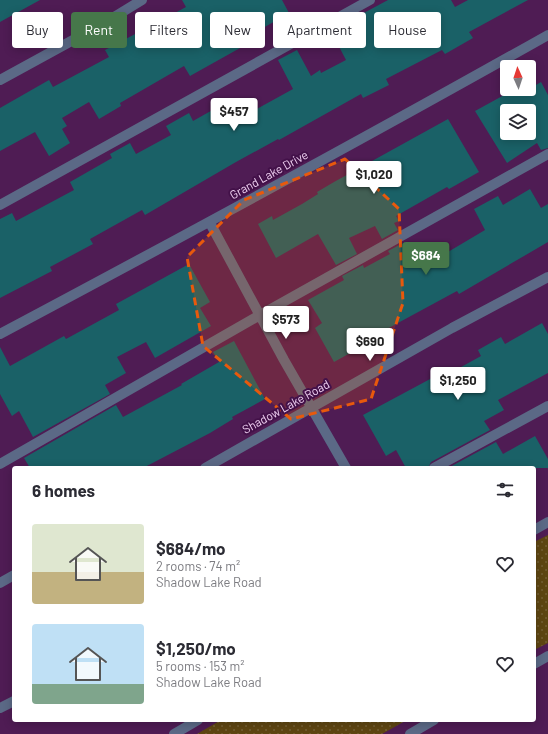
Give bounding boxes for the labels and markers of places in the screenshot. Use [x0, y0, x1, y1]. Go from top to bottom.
pin: $457 [210, 98, 258, 132]
pin: $1,020 [341, 161, 407, 195]
pin: $684 [402, 242, 450, 276]
pin: $573 [262, 306, 310, 340]
pin: $690 [346, 328, 394, 362]
pin: $1,250 [425, 367, 491, 401]

